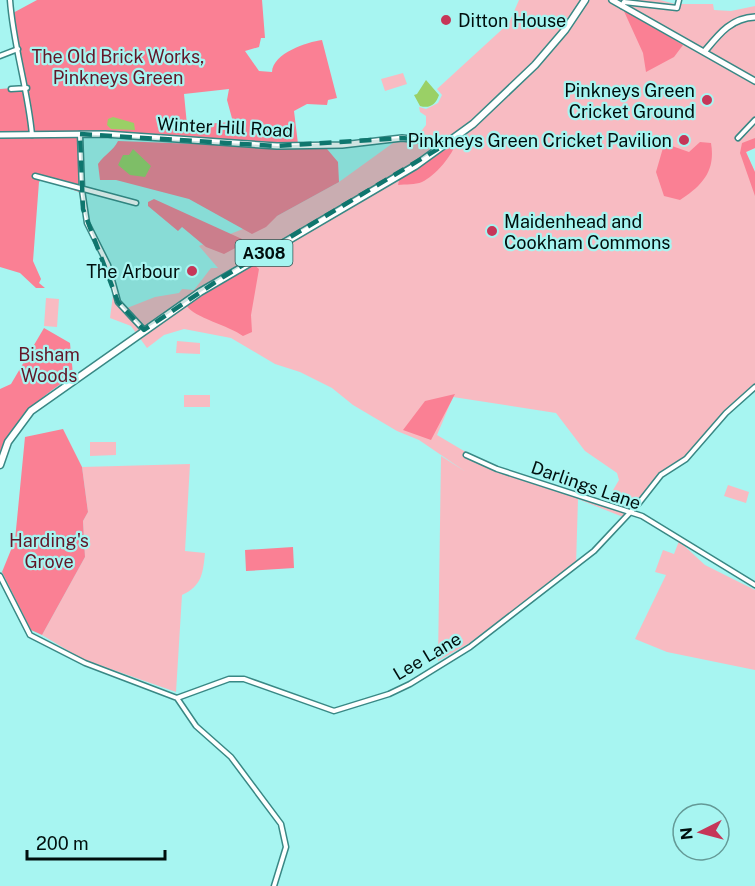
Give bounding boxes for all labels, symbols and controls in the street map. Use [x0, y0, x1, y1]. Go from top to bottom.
place label: Ditton House [458, 10, 566, 31]
marker: Ditton House [439, 13, 453, 27]
park label: The Old Brick Works, Pinkneys Green [32, 46, 204, 88]
place label: Pinkneys Green Cricket Ground [564, 80, 695, 122]
marker: Pinkneys Green Cricket Ground [700, 93, 714, 107]
street label: Winter Hill Road [156, 113, 294, 141]
place label: Pinkneys Green Cricket Pavilion [408, 130, 672, 151]
marker: Pinkneys Green Cricket Pavilion [677, 133, 691, 147]
place label: Maidenhead and Cookham Commons [504, 211, 670, 253]
marker: Maidenhead and Cookham Commons [485, 224, 499, 238]
road number: A308 [236, 240, 292, 266]
place label: The Arbour [86, 261, 180, 282]
marker: The Arbour [185, 264, 199, 278]
park label: Bisham Woods [18, 344, 80, 386]
street label: Darlings Lane [528, 456, 644, 514]
park label: Harding's Grove [9, 530, 89, 572]
street label: Lee Lane [389, 628, 465, 684]
north arrow [671, 802, 731, 862]
scale bar [27, 823, 165, 861]
text: N [676, 826, 697, 841]
text: 200 m [36, 833, 89, 854]

